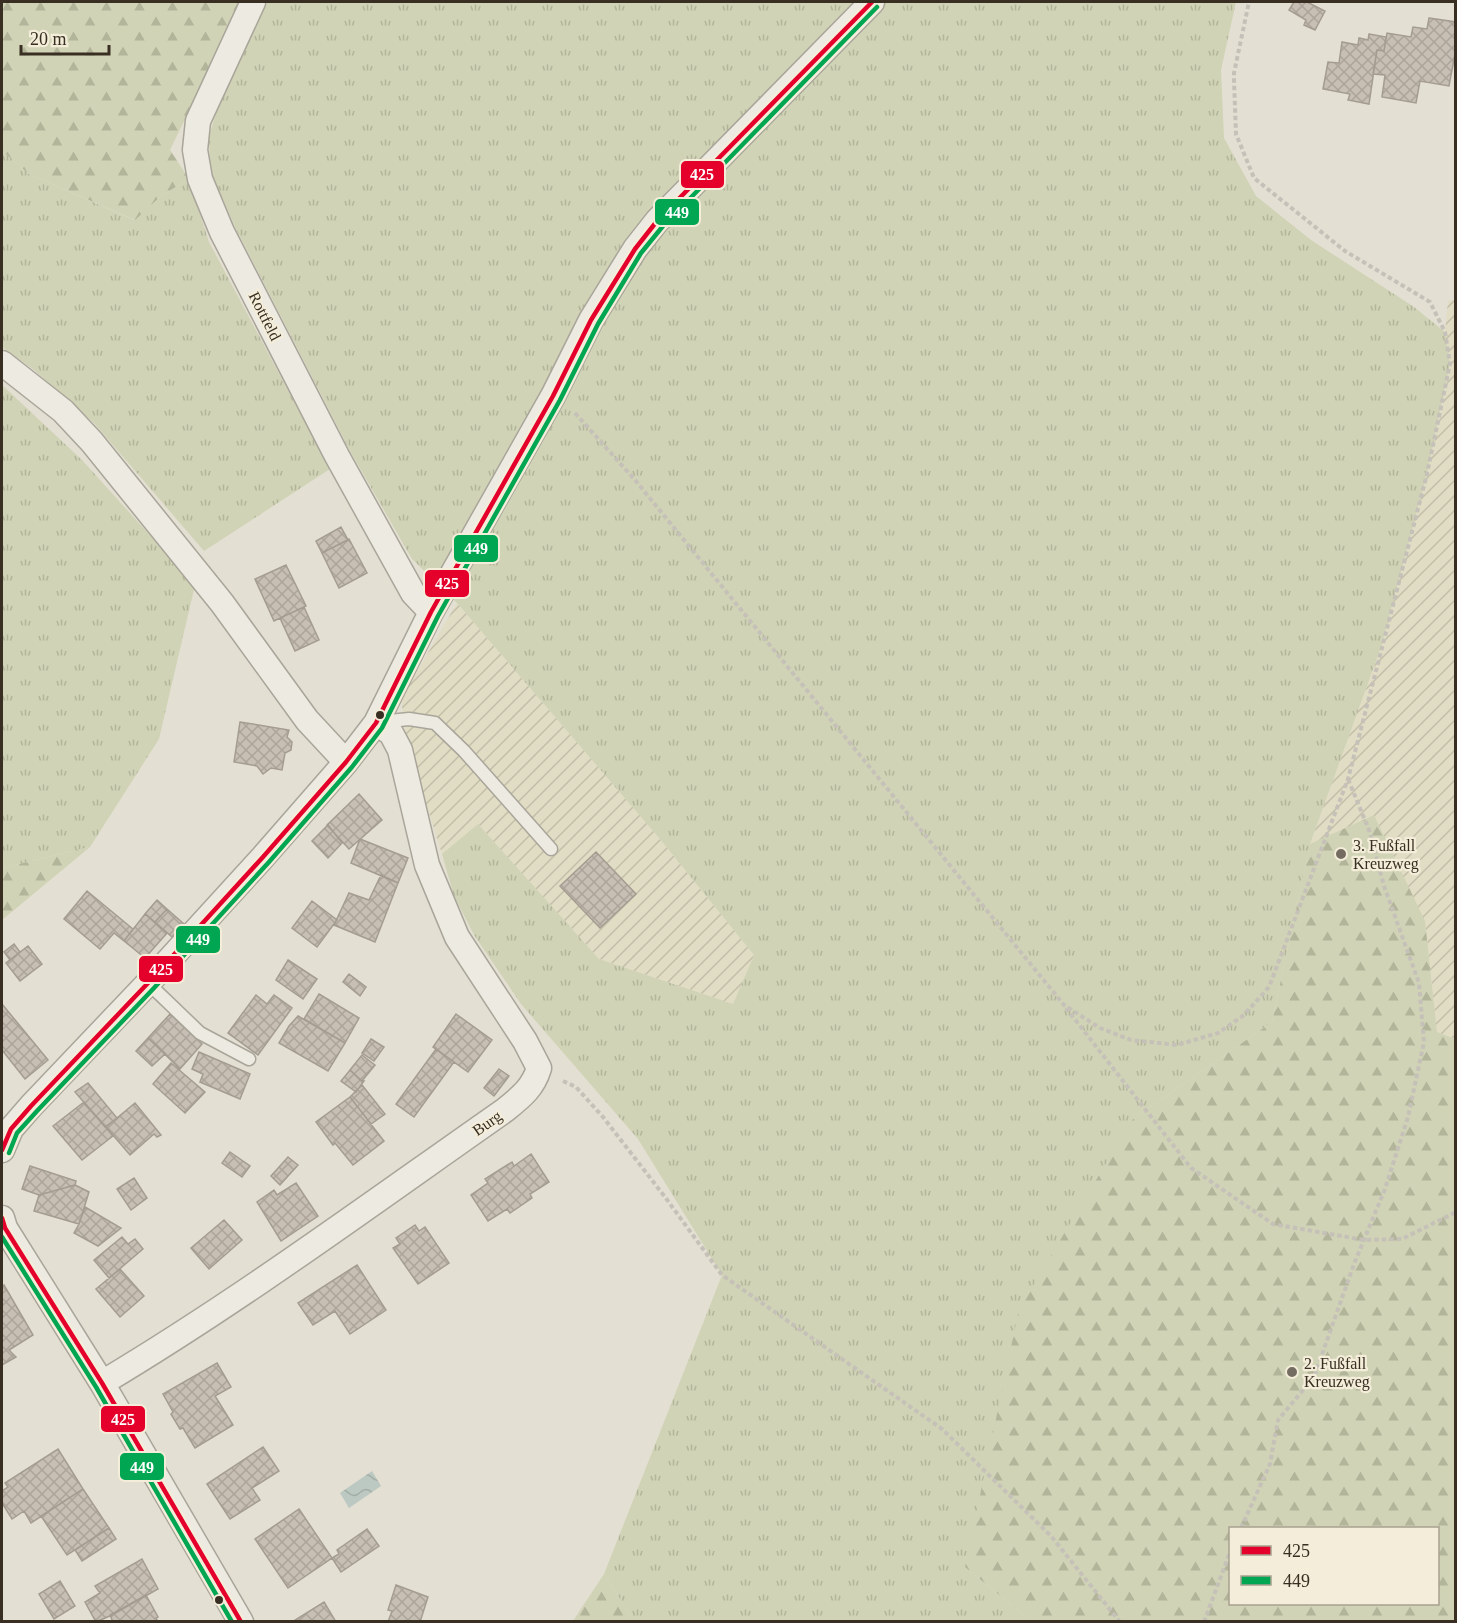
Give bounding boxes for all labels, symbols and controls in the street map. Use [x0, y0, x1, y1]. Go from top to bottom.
scale bar [21, 18, 110, 56]
text: 20 m [30, 29, 67, 49]
line badge: 425 [680, 160, 725, 189]
text: 425 [690, 166, 714, 183]
line badge: 449 [654, 198, 700, 226]
text: 449 [665, 204, 689, 221]
street label: Rottfeld [246, 289, 284, 343]
line badge: 449 [453, 534, 499, 563]
text: 449 [464, 540, 488, 557]
line badge: 425 [424, 569, 470, 598]
text: 425 [435, 575, 459, 592]
unlabelled marker [374, 709, 386, 721]
place label: 3. Fußfall Kreuzweg [1353, 837, 1419, 873]
marker: 3. Fußfall Kreuzweg [1334, 847, 1348, 861]
line badge: 449 [175, 925, 221, 954]
text: 449 [186, 931, 210, 948]
line badge: 425 [138, 955, 184, 983]
text: 425 [149, 961, 173, 978]
street label: Burg [469, 1107, 505, 1140]
place label: 2. Fußfall Kreuzweg [1304, 1355, 1370, 1391]
marker: 2. Fußfall Kreuzweg [1285, 1365, 1299, 1379]
line badge: 425 [100, 1405, 146, 1433]
text: 425 [111, 1411, 135, 1428]
line badge: 449 [119, 1452, 165, 1481]
text: 449 [130, 1459, 154, 1476]
legend [1229, 1527, 1439, 1605]
text: 425 [1283, 1541, 1310, 1561]
text: 449 [1283, 1571, 1310, 1591]
unlabelled marker [213, 1594, 225, 1606]

